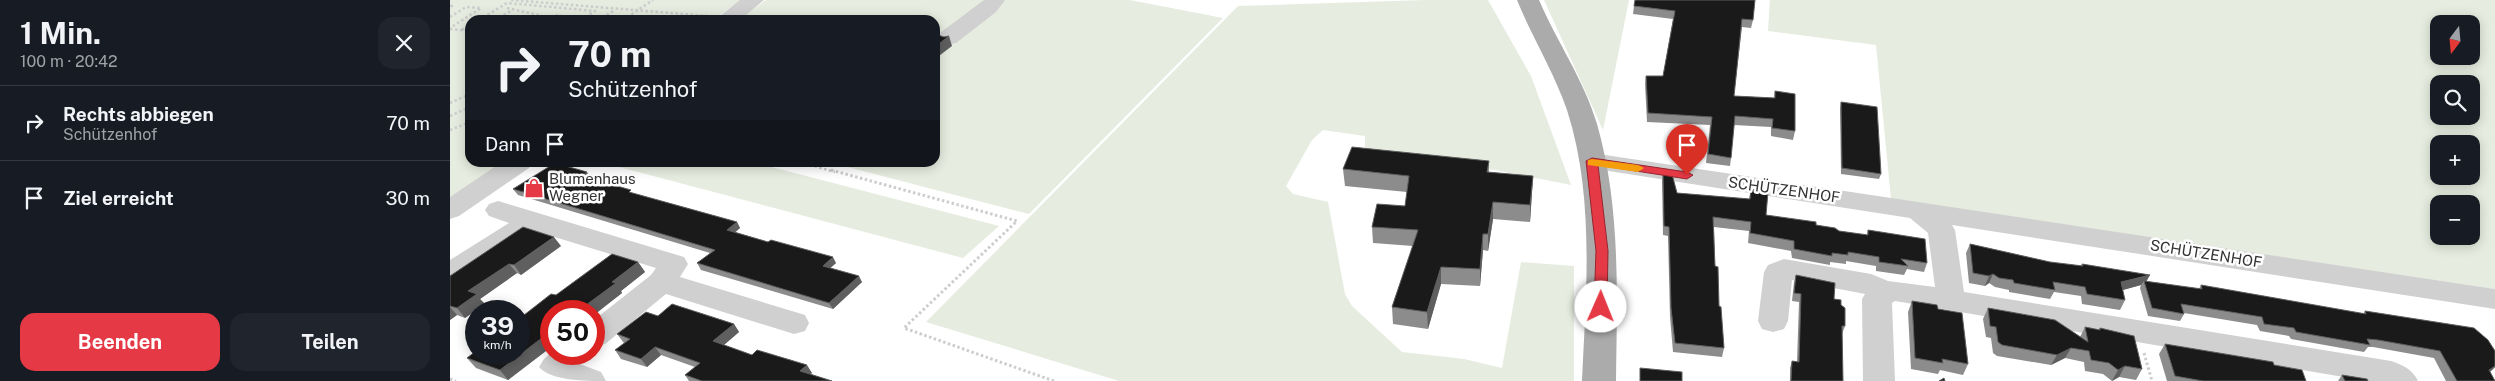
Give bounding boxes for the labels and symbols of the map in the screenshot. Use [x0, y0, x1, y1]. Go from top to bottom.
north arrow [2430, 15, 2480, 65]
pin [1666, 124, 1708, 175]
place label: Blumenhaus Wegner [549, 170, 636, 204]
street label: SCHÜTZENHOF [1727, 172, 1841, 206]
shop icon: Blumenhaus Wegner [523, 177, 545, 199]
street label: SCHÜTZENHOF [2149, 235, 2263, 271]
position arrow [1574, 280, 1626, 332]
speed limit sign: 50 [540, 300, 605, 365]

